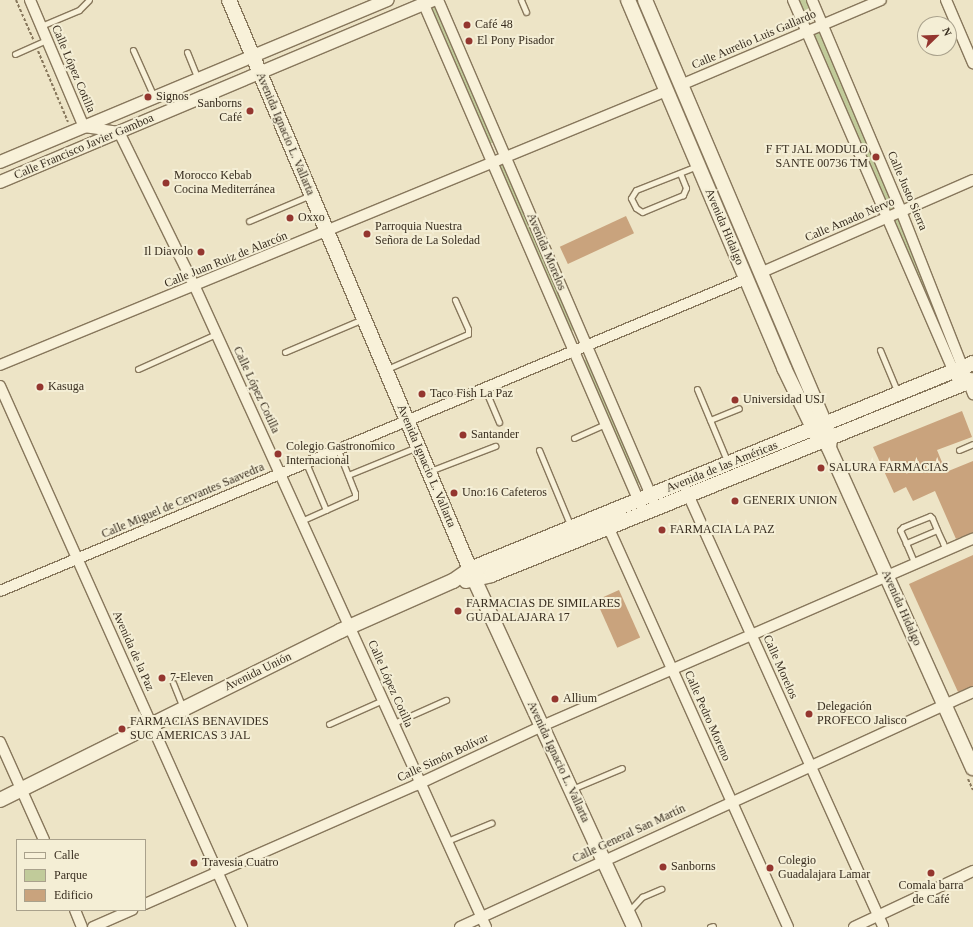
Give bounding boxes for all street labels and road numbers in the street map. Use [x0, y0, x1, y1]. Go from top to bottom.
street label: Calle Aurelio Luis Gallardo [689, 7, 819, 73]
street label: Calle López Cotilla [48, 23, 98, 115]
street label: Avenida Ignacio L. Vallarta [253, 70, 317, 198]
street label: Calle Francisco Javier Gamboa [12, 111, 156, 183]
street label: Calle Justo Sierra [884, 149, 930, 233]
street label: Avenida Hidalgo [701, 187, 747, 267]
street label: Calle Amado Nervo [803, 194, 897, 246]
street label: Avenida Morelos [523, 211, 569, 293]
street label: Calle Juan Ruiz de Alarcón [162, 229, 290, 291]
street label: Calle López Cotilla [230, 344, 282, 436]
street label: Avenida Ignacio L. Vallarta [394, 402, 458, 530]
street label: Avenida de las Américas [664, 438, 780, 496]
street label: Calle Miguel de Cervantes Saavedra [100, 460, 266, 542]
street label: Avenida Hidalgo [878, 568, 924, 648]
street label: Avenida de la Paz [109, 609, 157, 693]
street label: Calle Morelos [760, 633, 800, 701]
street label: Calle López Cotilla [364, 638, 416, 730]
street label: Avenida Unión [222, 650, 294, 694]
street label: Calle Pedro Moreno [681, 669, 733, 763]
street label: Avenida Ignacio L. Vallarta [524, 699, 592, 825]
street label: Calle Simón Bolívar [395, 731, 491, 785]
street label: Calle General San Martín [570, 801, 688, 867]

